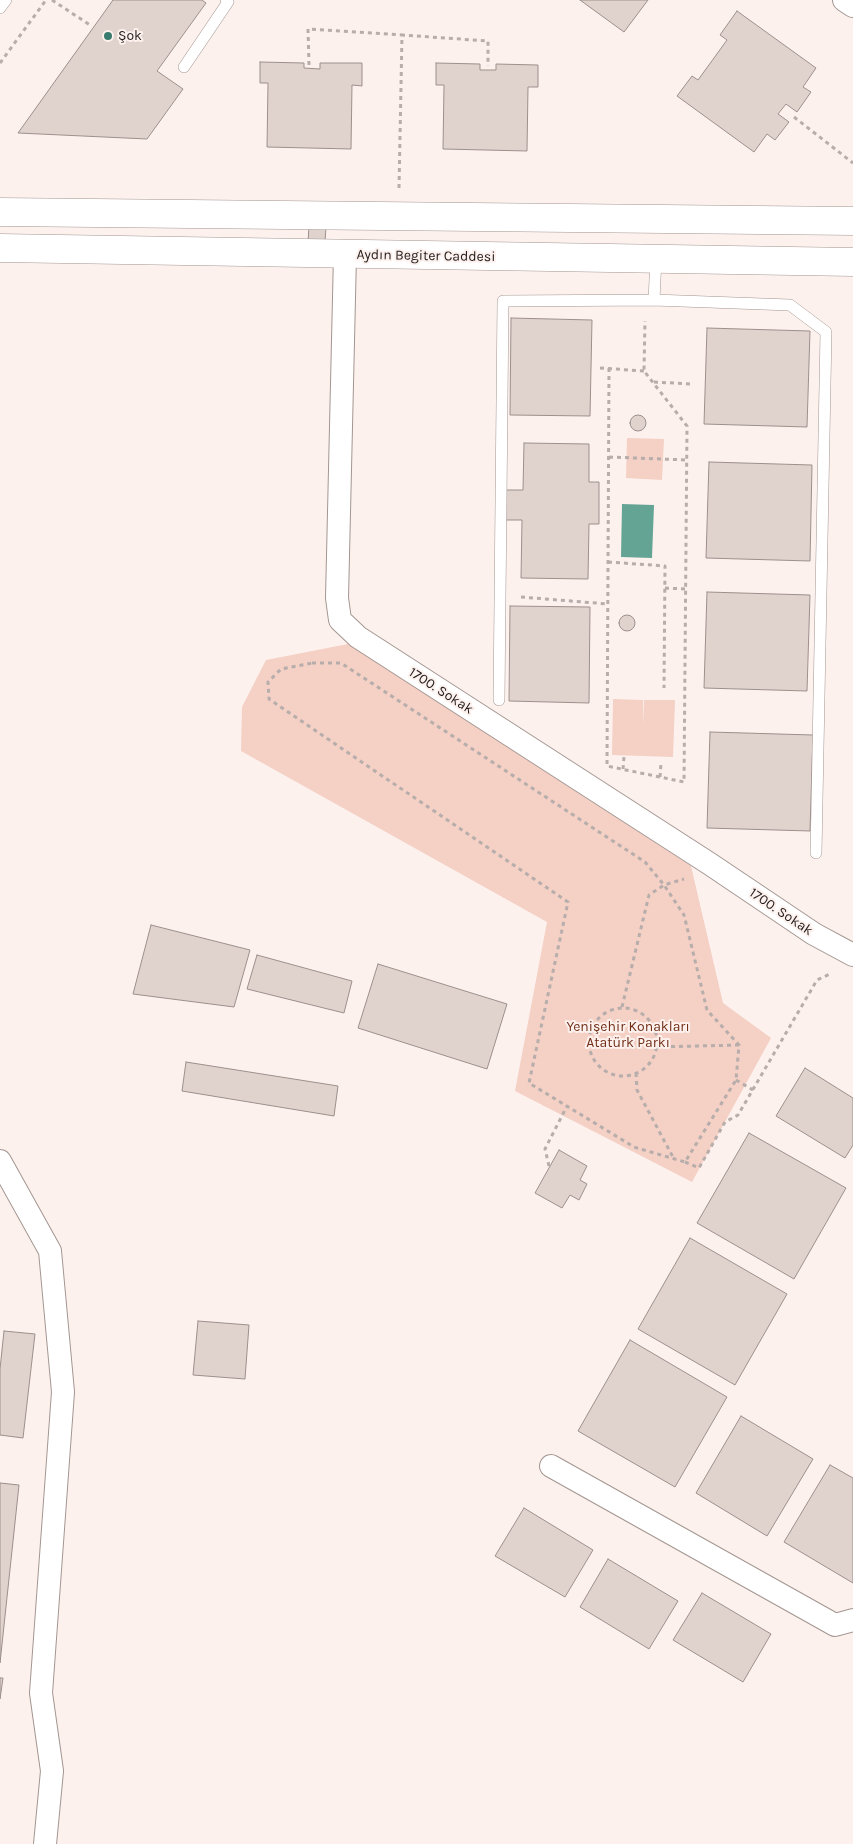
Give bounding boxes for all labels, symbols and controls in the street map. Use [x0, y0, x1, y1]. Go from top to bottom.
place label: Şok [118, 28, 142, 44]
marker: Şok [102, 30, 114, 42]
street label: Aydın Begiter Caddesi [356, 246, 496, 266]
street label: 1700. Sokak [406, 664, 476, 718]
street label: 1700. Sokak [746, 885, 816, 939]
park label: Yenişehir Konakları Atatürk Parkı [566, 1019, 690, 1052]

